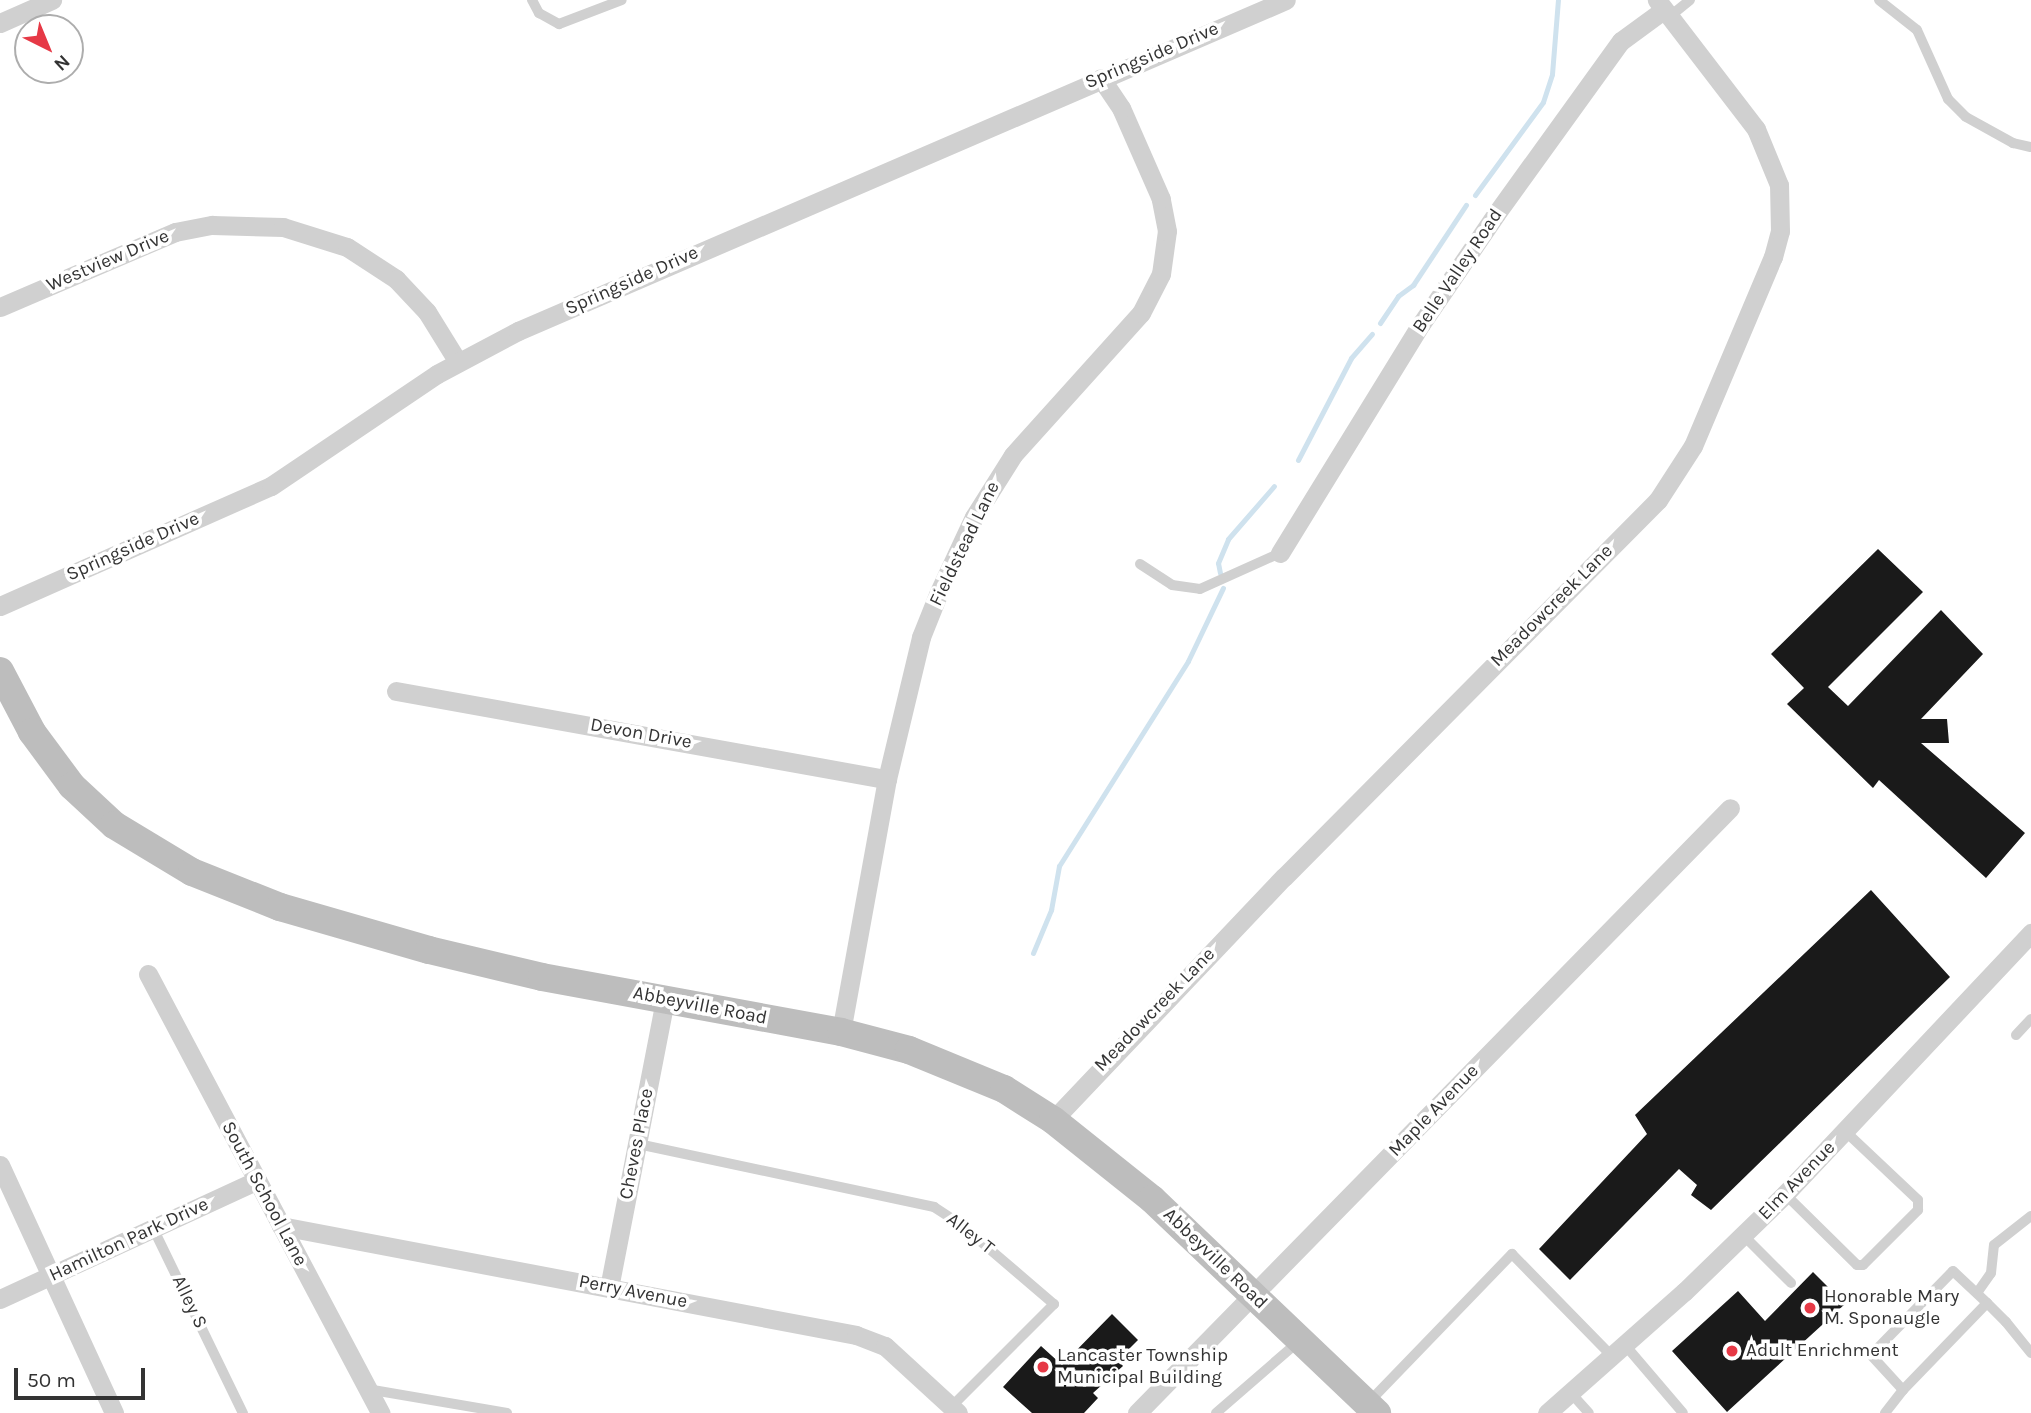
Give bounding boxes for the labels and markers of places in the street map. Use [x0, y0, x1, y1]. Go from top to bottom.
place label: Honorable Mary M. Sponaugle [1824, 1286, 1959, 1330]
marker: Honorable Mary M. Sponaugle [1802, 1300, 1818, 1316]
place label: Adult Enrichment [1746, 1340, 1899, 1362]
marker: Adult Enrichment [1724, 1343, 1740, 1359]
place label: Lancaster Township Municipal Building [1057, 1345, 1228, 1389]
marker: Lancaster Township Municipal Building [1035, 1359, 1051, 1375]

